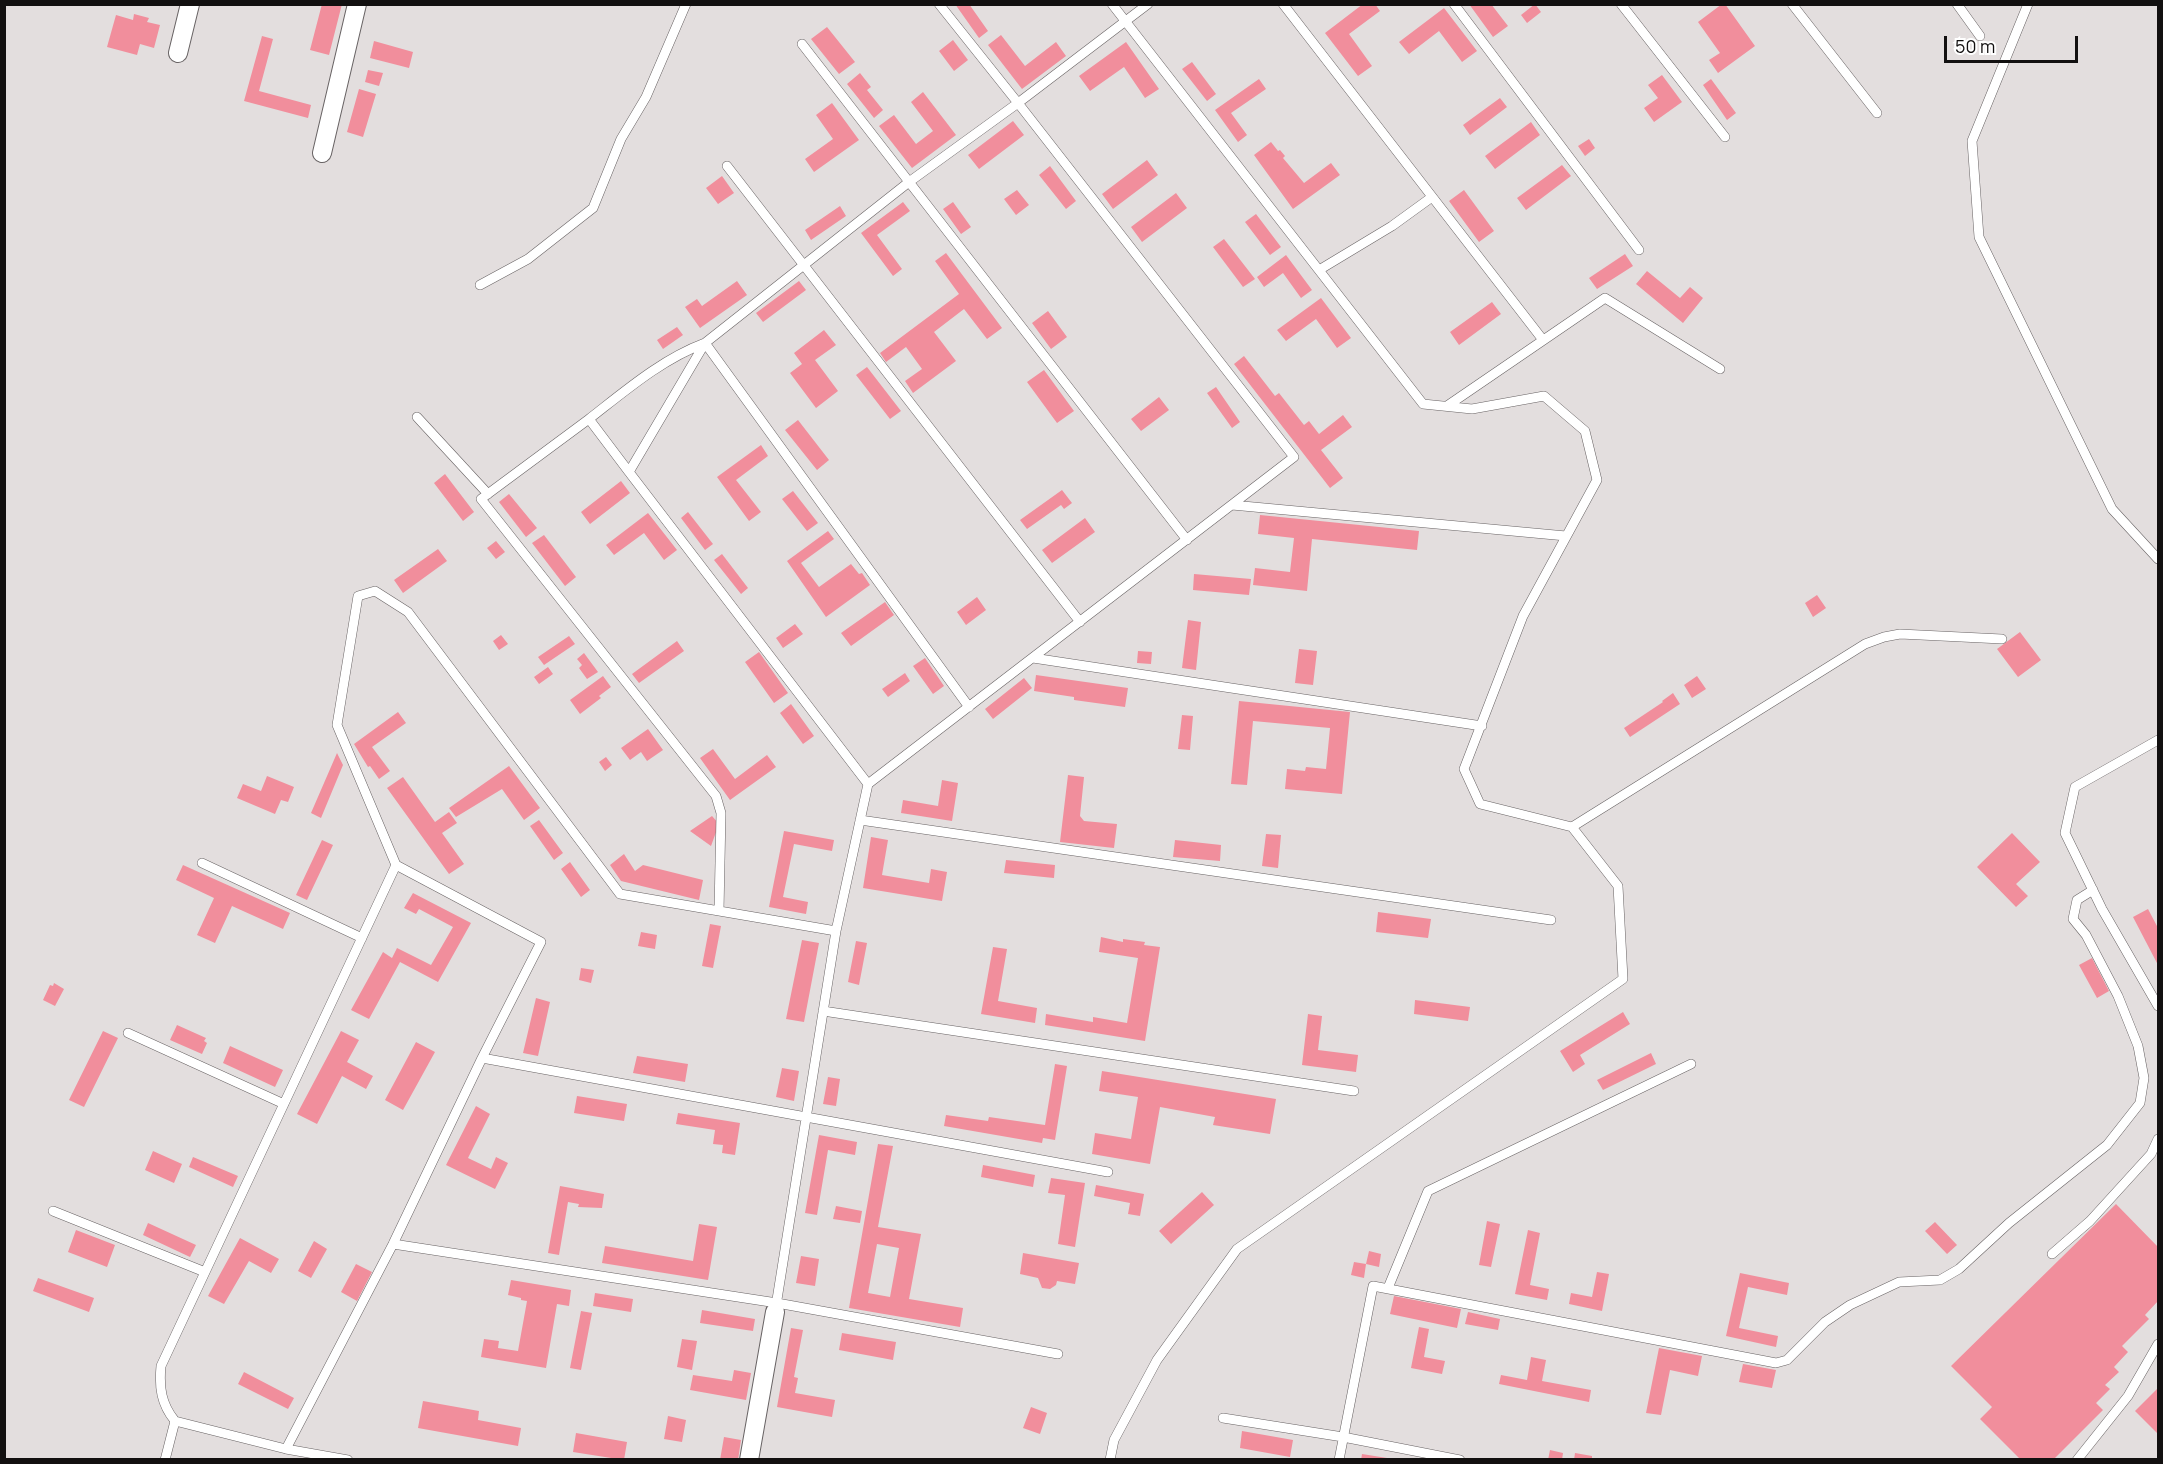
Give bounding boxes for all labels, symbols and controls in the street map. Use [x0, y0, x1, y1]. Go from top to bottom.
scale bar [1947, 24, 2080, 62]
text: 50 m [1955, 34, 1995, 58]

